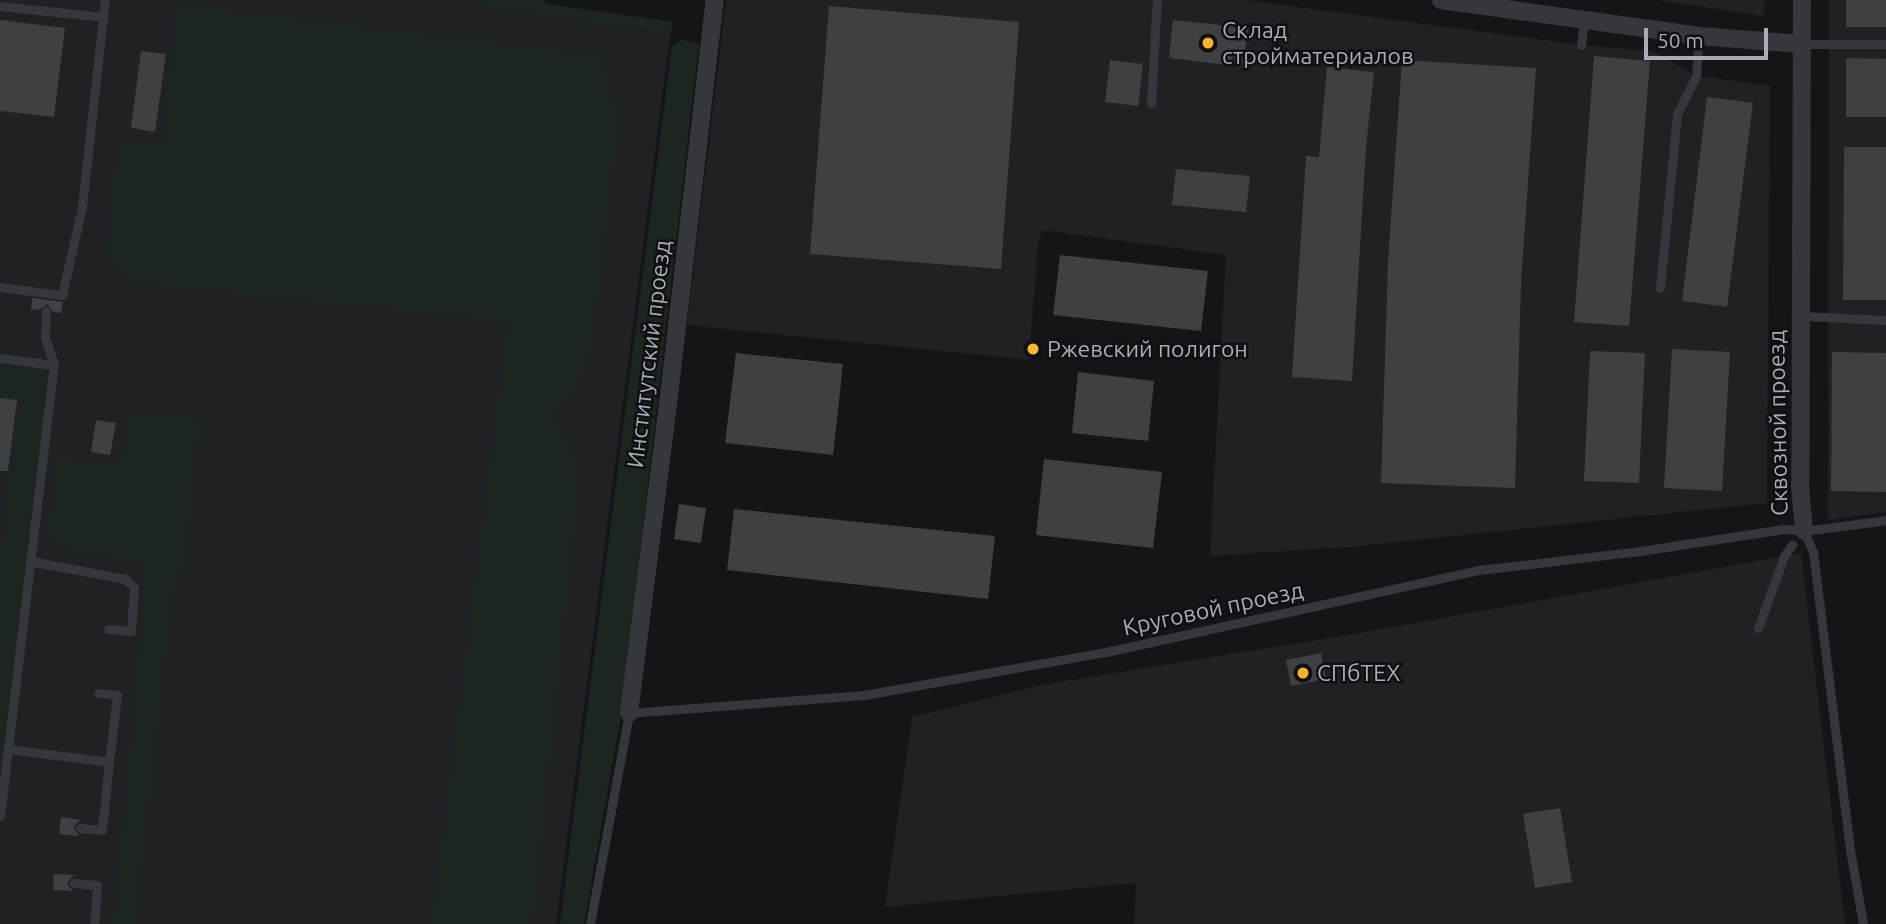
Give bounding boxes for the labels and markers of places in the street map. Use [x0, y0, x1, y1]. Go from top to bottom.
place label: Склад стройматериалов [1222, 16, 1414, 70]
marker: Склад стройматериалов [1200, 35, 1216, 51]
place label: Ржевский полигон [1047, 335, 1248, 363]
marker: Ржевский полигон [1025, 341, 1041, 357]
place label: СПбТЕХ [1317, 659, 1400, 687]
marker: СПбТЕХ [1295, 665, 1311, 681]

